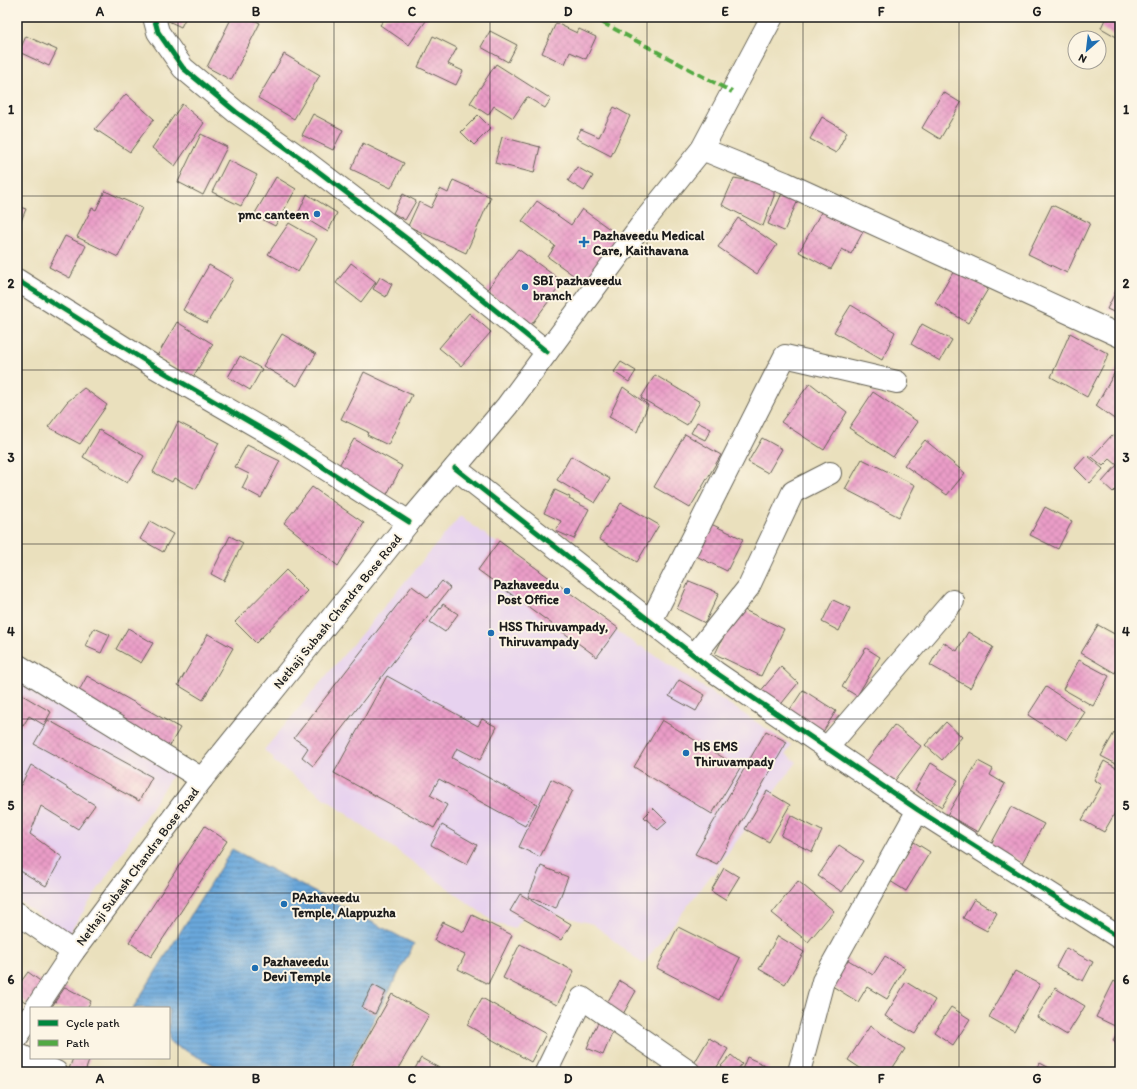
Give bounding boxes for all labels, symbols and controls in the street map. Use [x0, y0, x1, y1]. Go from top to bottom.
text: A [95, 4, 105, 19]
text: B [252, 4, 261, 19]
text: C [408, 4, 417, 19]
text: D [564, 4, 573, 19]
text: E [721, 4, 729, 19]
text: F [878, 4, 885, 19]
text: G [1033, 4, 1042, 19]
north arrow [1067, 30, 1107, 70]
text: N [1076, 51, 1089, 66]
text: 1 [8, 102, 14, 117]
text: 1 [1123, 102, 1129, 117]
place label: pmc canteen [237, 207, 310, 223]
marker: pmc canteen [312, 209, 322, 219]
place label: Pazhaveedu Medical Care, Kaithavana [593, 228, 705, 258]
marker: Pazhaveedu Medical Care, Kaithavana [578, 236, 590, 248]
place label: SBI pazhaveedu branch [533, 273, 623, 303]
text: 2 [8, 276, 15, 291]
text: 2 [1123, 276, 1130, 291]
marker: SBI pazhaveedu branch [520, 282, 530, 292]
text: 3 [7, 450, 15, 465]
text: 3 [1122, 450, 1130, 465]
street label: Nethaji Subash Chandra Bose Road [270, 531, 404, 692]
place label: Pazhaveedu Post Office [493, 577, 560, 607]
marker: Pazhaveedu Post Office [562, 586, 572, 596]
place label: HSS Thiruvampady, Thiruvampady [498, 619, 608, 650]
text: 4 [7, 624, 15, 639]
text: 4 [1122, 624, 1130, 639]
marker: HSS Thiruvampady, Thiruvampady [486, 628, 496, 638]
place label: HS EMS Thiruvampady [693, 739, 775, 770]
marker: HS EMS Thiruvampady [681, 748, 691, 758]
street label: Nethaji Subash Chandra Bose Road [73, 784, 202, 949]
text: 5 [8, 798, 15, 813]
text: 5 [1123, 798, 1130, 813]
place label: PAzhaveedu Temple, Alappuzha [291, 890, 396, 921]
marker: PAzhaveedu Temple, Alappuzha [279, 899, 289, 909]
place label: Pazhaveedu Devi Temple [263, 954, 331, 985]
marker: Pazhaveedu Devi Temple [250, 963, 260, 973]
text: 6 [8, 972, 15, 987]
text: 6 [1123, 972, 1130, 987]
legend [30, 1007, 170, 1059]
text: Cycle path [66, 1016, 120, 1030]
text: Path [66, 1036, 89, 1050]
text: A [95, 1071, 105, 1086]
text: B [252, 1071, 261, 1086]
text: C [408, 1071, 417, 1086]
text: D [564, 1071, 573, 1086]
text: E [721, 1071, 729, 1086]
text: F [878, 1071, 885, 1086]
text: G [1033, 1071, 1042, 1086]

